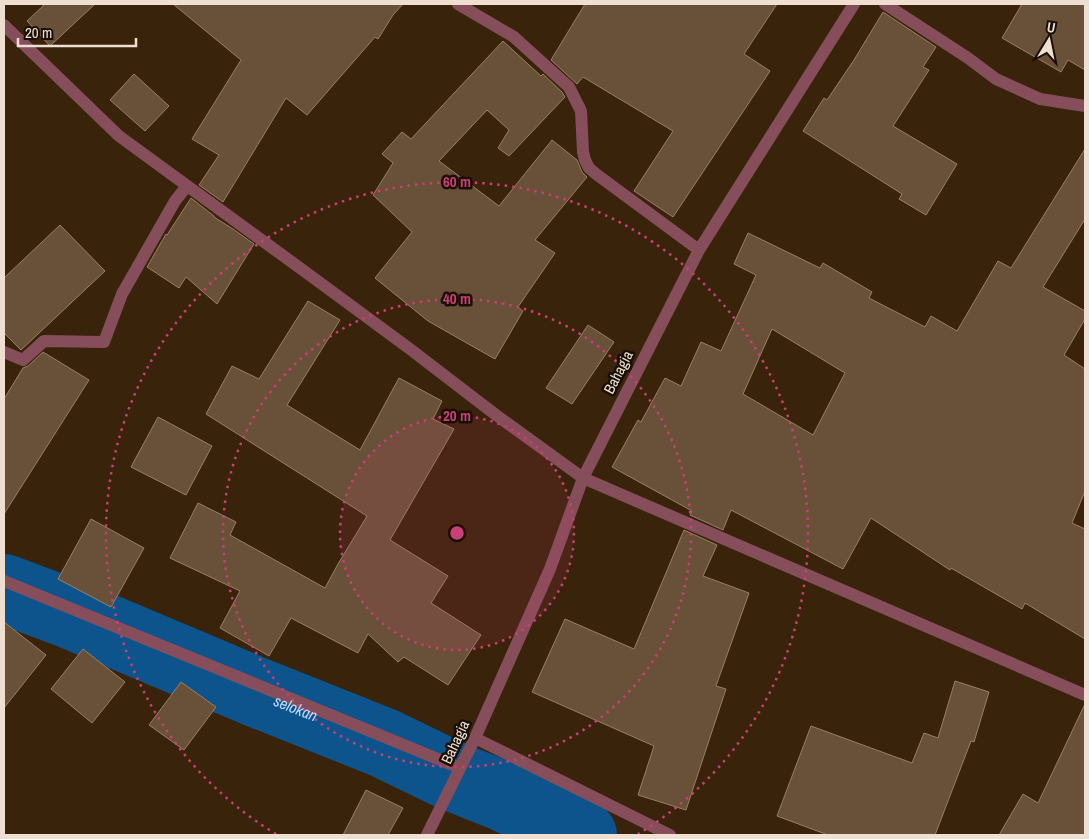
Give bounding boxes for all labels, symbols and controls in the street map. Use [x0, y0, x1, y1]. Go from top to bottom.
scale bar [18, 15, 135, 47]
north arrow [1024, 15, 1074, 65]
text: U [1046, 18, 1057, 37]
text: 20 m [25, 22, 52, 43]
text: 60 m [443, 171, 471, 192]
text: 40 m [443, 288, 471, 309]
street label: Bahagia [598, 347, 638, 397]
text: 20 m [443, 405, 471, 426]
centre of rings [448, 524, 466, 542]
water label: selokan [271, 689, 321, 726]
street label: Bahagia [436, 717, 474, 767]

